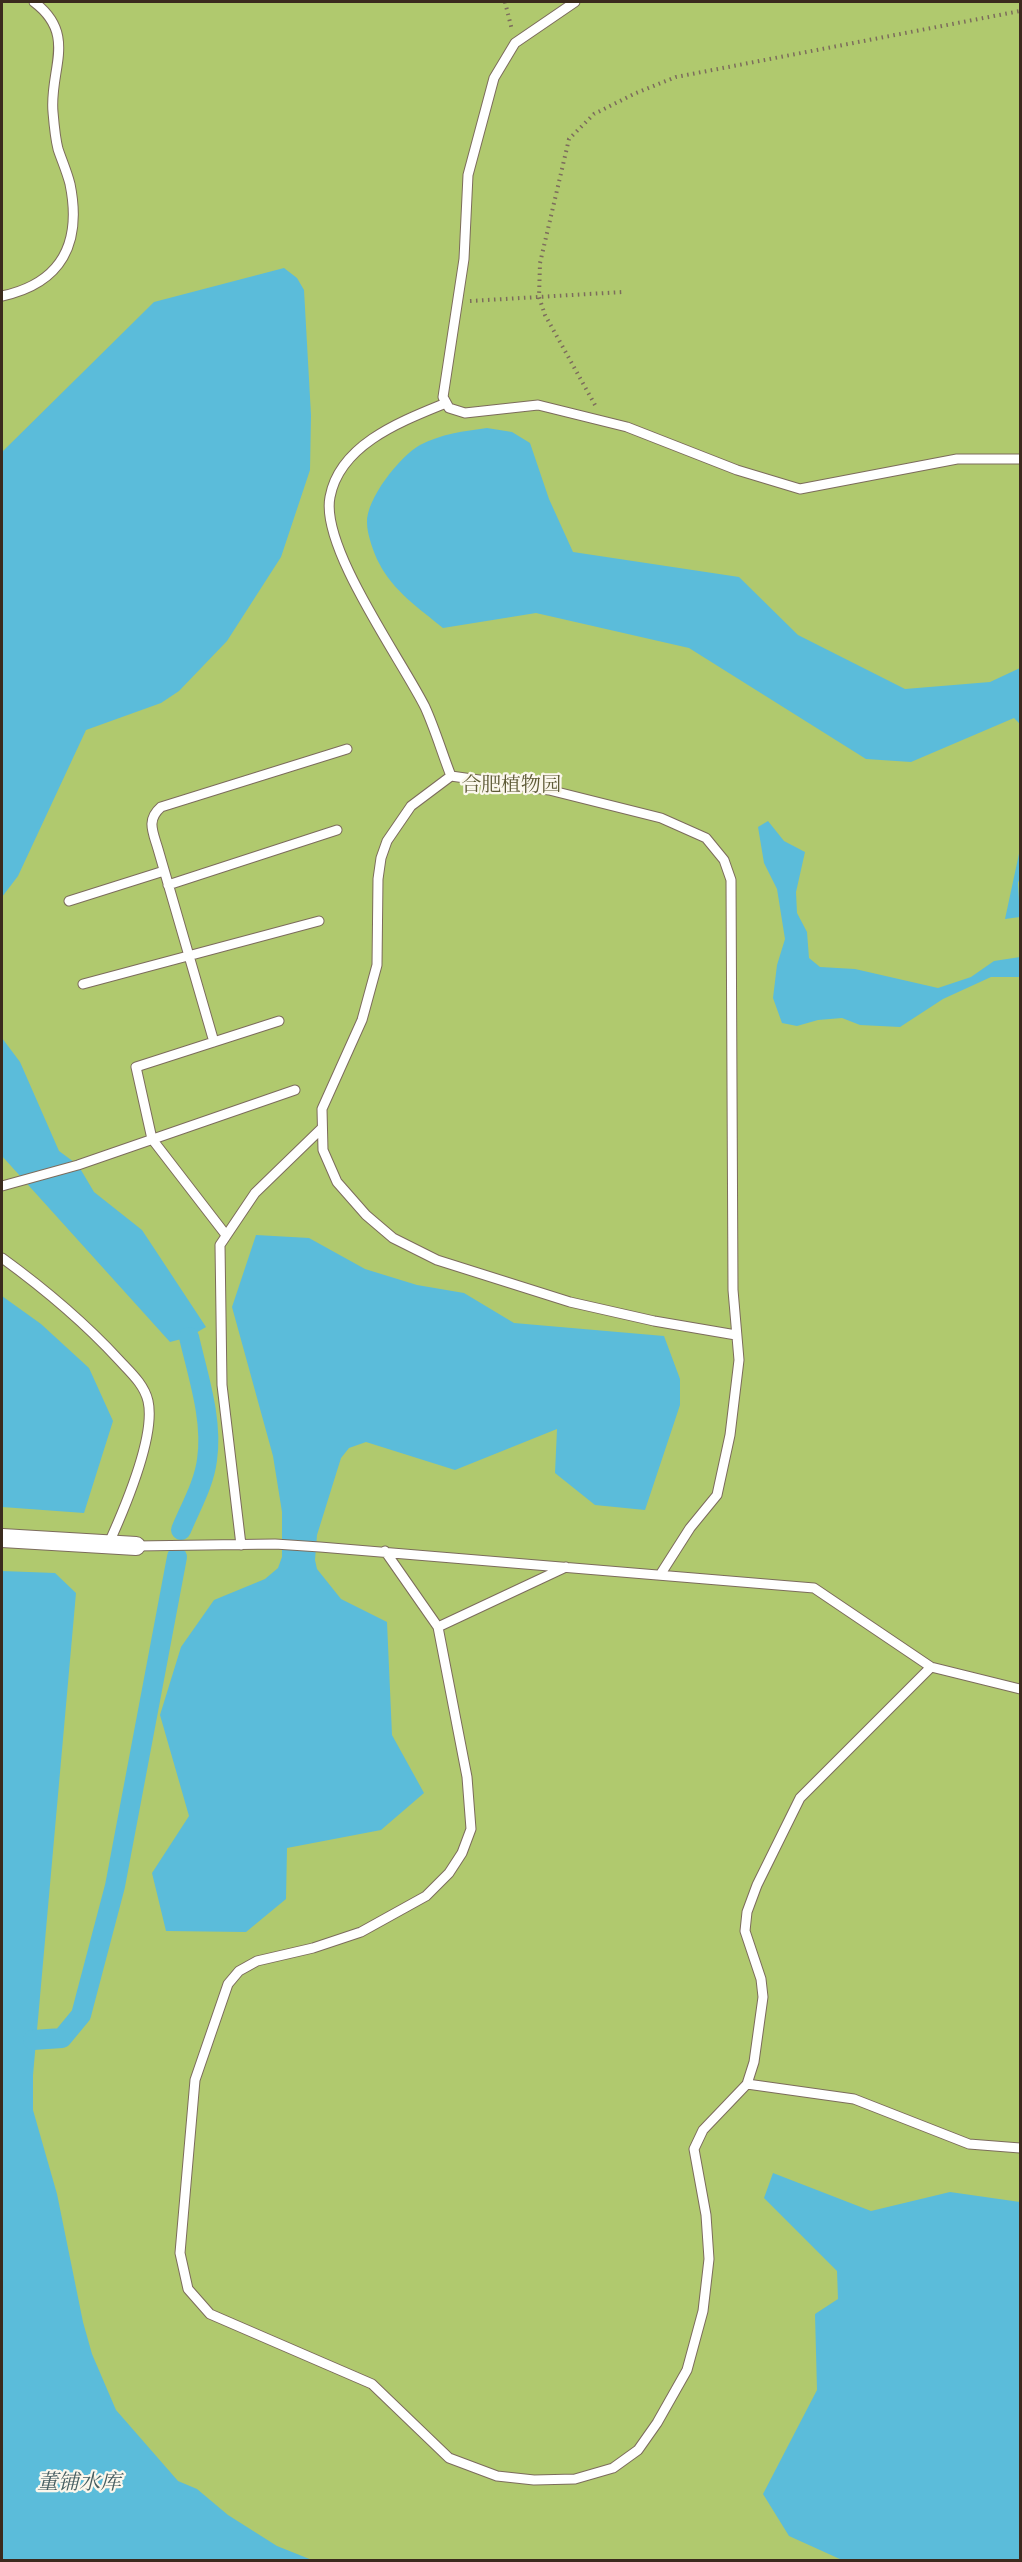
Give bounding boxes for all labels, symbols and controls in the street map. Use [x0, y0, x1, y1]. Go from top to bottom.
park label: 合肥植物园 [461, 774, 561, 798]
water label: 董铺水库 [37, 2471, 121, 2497]

